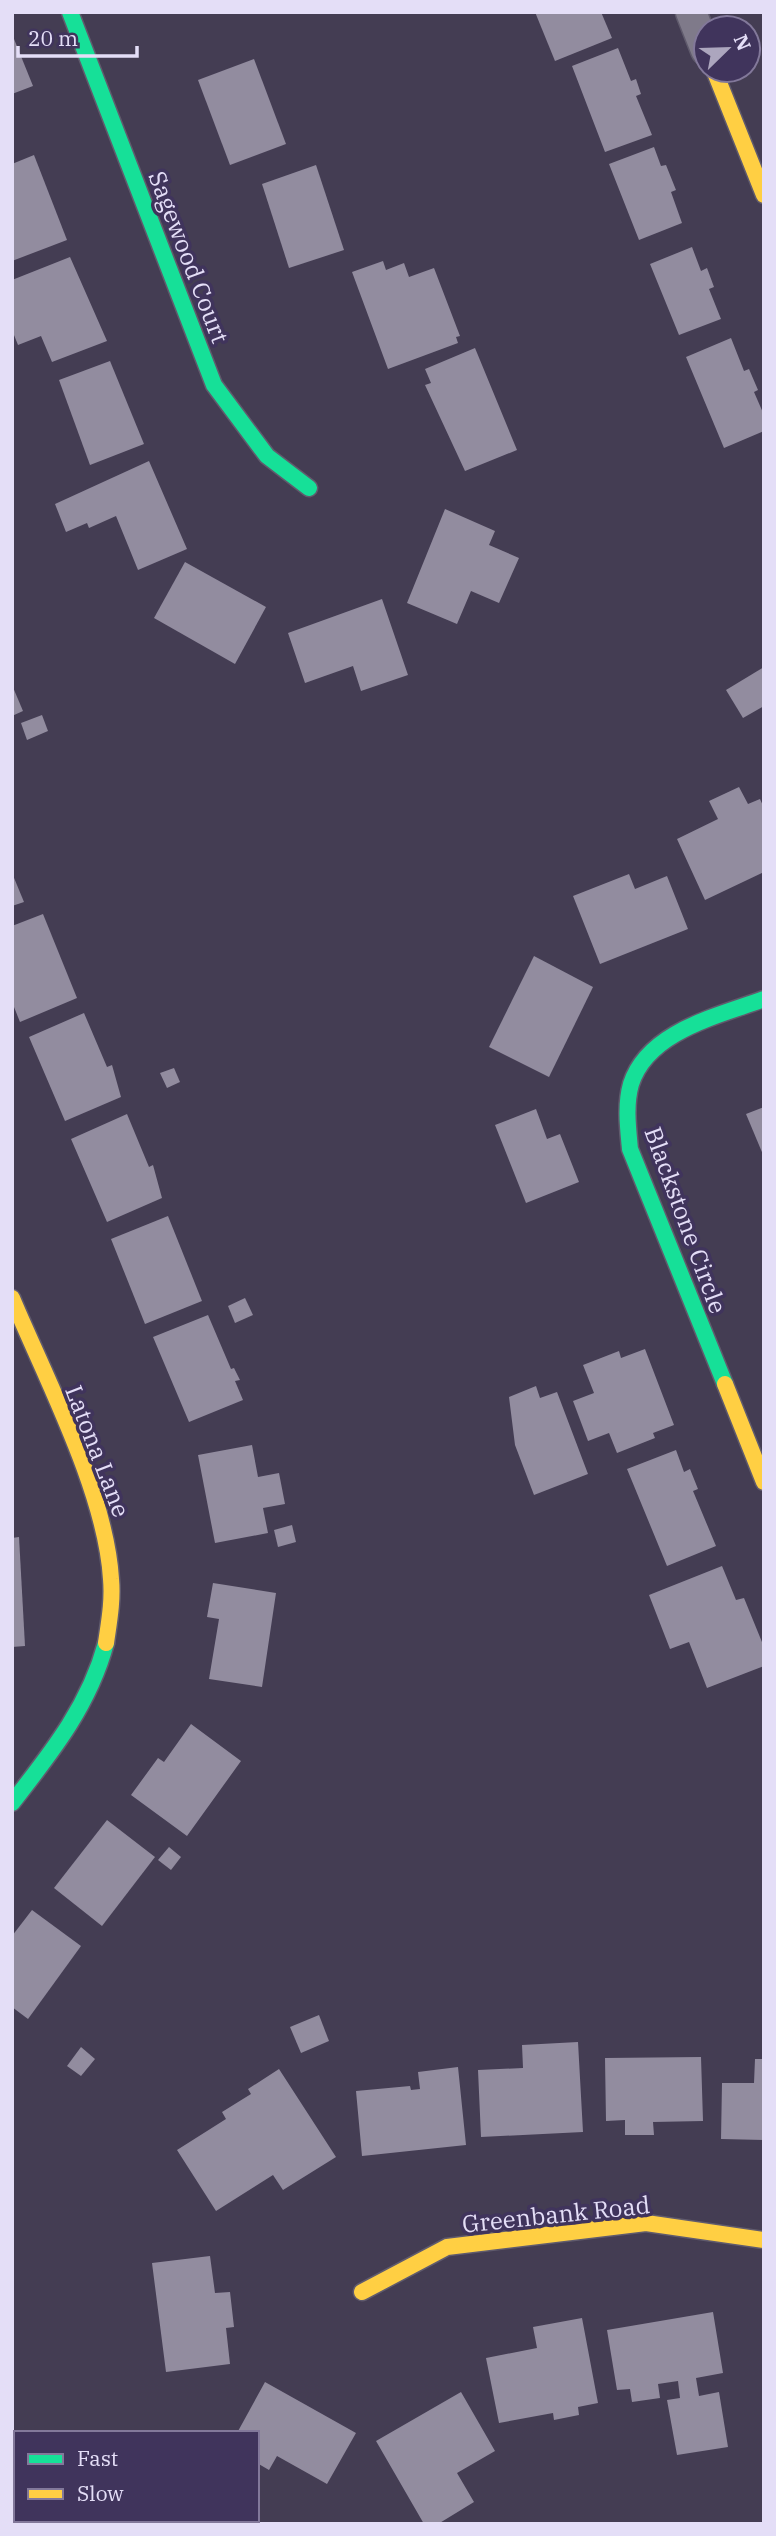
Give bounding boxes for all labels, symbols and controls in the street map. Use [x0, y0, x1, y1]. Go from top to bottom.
scale bar [18, 14, 136, 58]
north arrow [692, 14, 762, 84]
text: 20 m [28, 24, 78, 52]
text: N [729, 31, 757, 54]
street label: Sagewood Court [141, 166, 237, 348]
street label: Blackstone Circle [637, 1122, 735, 1318]
street label: Latona Lane [58, 1381, 138, 1521]
street label: Greenbank Road [460, 2188, 652, 2240]
legend [14, 2431, 259, 2522]
text: Fast [77, 2444, 118, 2472]
text: Slow [77, 2479, 124, 2507]

